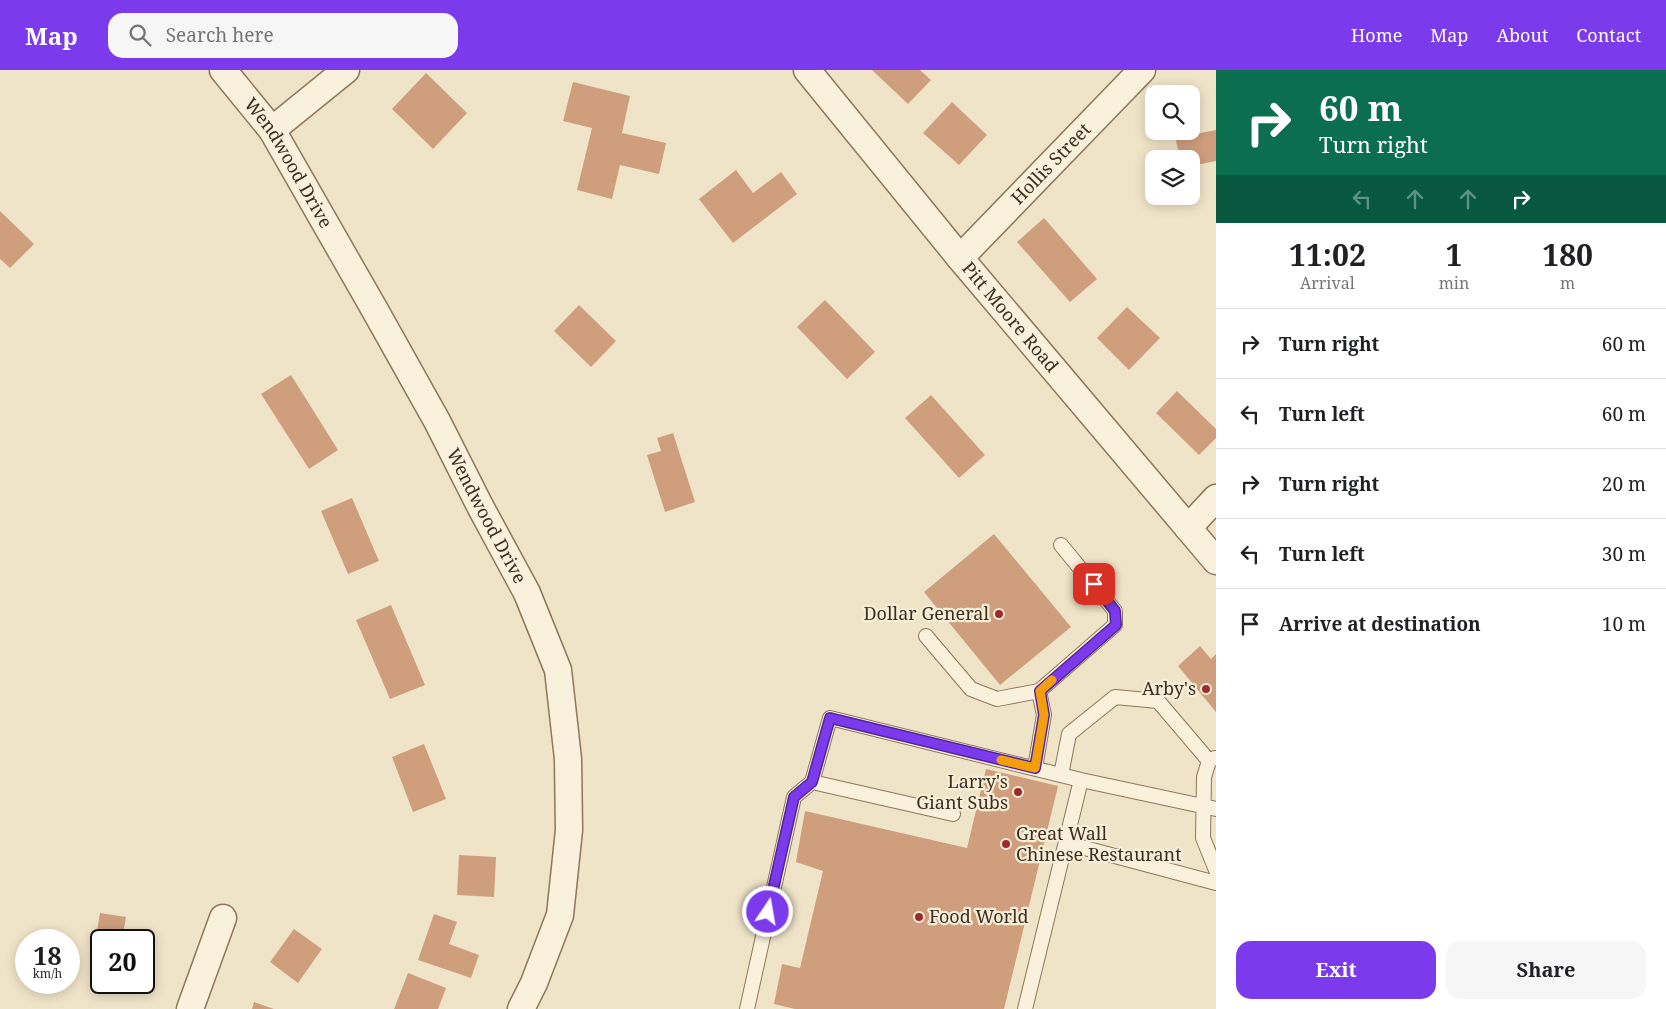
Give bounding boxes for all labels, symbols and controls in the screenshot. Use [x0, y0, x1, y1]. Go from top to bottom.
search box [108, 13, 458, 58]
text: Map [25, 19, 78, 52]
icon: search [126, 21, 154, 49]
text: Search here [166, 22, 274, 48]
text: Home [1351, 23, 1402, 47]
text: Map [1430, 23, 1468, 47]
text: About [1496, 23, 1548, 47]
text: Contact [1576, 23, 1641, 47]
text: 60 m [1319, 84, 1402, 131]
map controls [1145, 85, 1200, 205]
button: search [1145, 85, 1200, 140]
icon: right [1236, 90, 1301, 155]
street label: Wendwood Drive [239, 92, 339, 232]
street label: Hollis Street [1005, 117, 1095, 209]
text: Turn right [1319, 129, 1428, 159]
button: layers [1145, 150, 1200, 205]
icon: left [1348, 185, 1376, 213]
icon: ahead [1401, 185, 1429, 213]
icon: ahead [1454, 185, 1482, 213]
icon: right [1507, 185, 1535, 213]
text: 11:02 [1289, 234, 1366, 275]
text: 1 [1446, 234, 1462, 275]
text: 180 [1542, 234, 1593, 275]
street label: Pitt Moore Road [957, 256, 1065, 377]
text: Arrival [1300, 272, 1355, 294]
text: min [1439, 272, 1469, 294]
text: m [1560, 272, 1575, 294]
icon: right [1236, 330, 1264, 358]
text: Turn right [1279, 331, 1379, 357]
text: 60 m [1602, 331, 1646, 357]
icon: left [1236, 400, 1264, 428]
text: Turn left [1279, 401, 1365, 427]
text: 60 m [1602, 401, 1646, 427]
street label: Wendwood Drive [442, 444, 533, 587]
icon: right [1236, 470, 1264, 498]
text: Turn right [1279, 471, 1379, 497]
text: 20 m [1602, 471, 1646, 497]
icon: left [1236, 540, 1264, 568]
text: Turn left [1279, 541, 1365, 567]
text: 30 m [1602, 541, 1646, 567]
pin [1073, 563, 1115, 605]
icon: arrive [1080, 570, 1108, 598]
place label: Dollar General [864, 601, 989, 625]
marker: Dollar General [993, 608, 1005, 620]
icon: arrive [1236, 610, 1264, 638]
text: Arrive at destination [1279, 611, 1481, 637]
text: 10 m [1602, 611, 1646, 637]
place label: Arby's [1142, 676, 1196, 700]
marker: Arby's [1200, 683, 1212, 695]
place label: Larry's Giant Subs [916, 769, 1008, 814]
marker: Larry's Giant Subs [1012, 786, 1024, 798]
place label: Great Wall Chinese Restaurant [1016, 821, 1182, 866]
marker: Great Wall Chinese Restaurant [1000, 838, 1012, 850]
position arrow [741, 885, 793, 937]
place label: Food World [929, 904, 1029, 928]
marker: Food World [913, 911, 925, 923]
speed limit sign: 20 [90, 929, 155, 994]
text: 18 [33, 938, 62, 972]
button: Exit [1236, 941, 1436, 999]
button: Share [1446, 941, 1646, 999]
text: km/h [33, 965, 62, 982]

